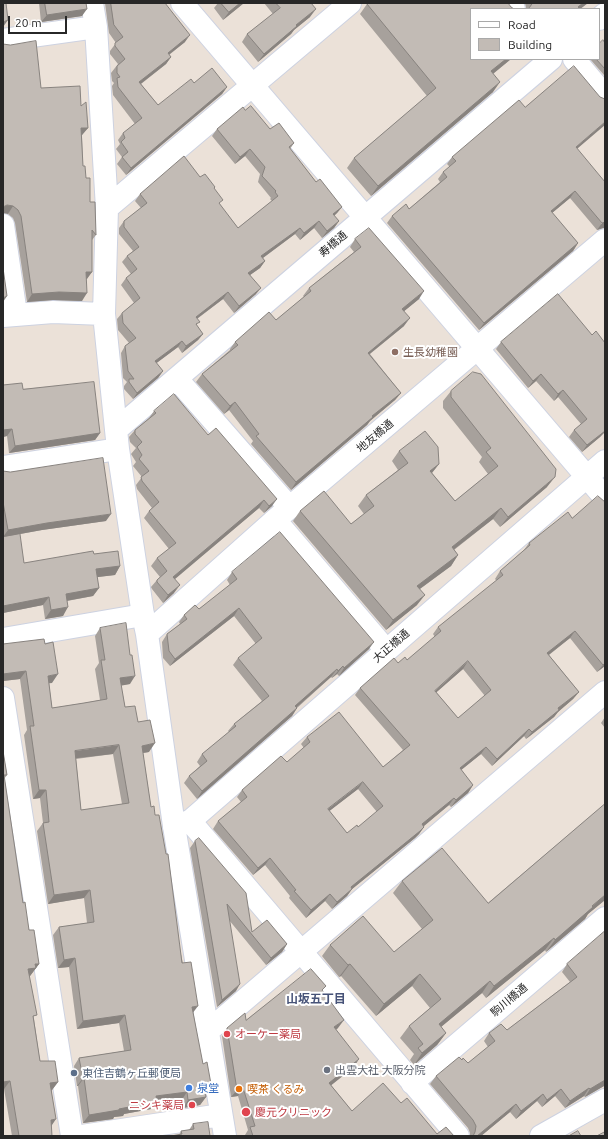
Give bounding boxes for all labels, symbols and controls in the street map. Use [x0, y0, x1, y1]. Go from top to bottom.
scale bar [10, 8, 69, 34]
legend [470, 8, 600, 60]
text: 20 m [15, 16, 42, 29]
text: Road [508, 18, 536, 31]
text: Building [508, 38, 552, 51]
street label: 寿橋通 [316, 228, 350, 260]
place label: 生長幼稚園 [403, 345, 458, 359]
marker: 生長幼稚園 [390, 347, 400, 357]
street label: 地友橋通 [354, 417, 396, 455]
street label: 大正橋通 [370, 627, 412, 665]
street label: 駒川橋通 [488, 981, 530, 1019]
district label: 山坂五丁目 [286, 992, 346, 1006]
place label: オーケー薬局 [235, 1027, 301, 1041]
marker: オーケー薬局 [222, 1029, 232, 1039]
place label: 出雲大社 大阪分院 [335, 1063, 426, 1077]
marker: 出雲大社 大阪分院 [322, 1065, 332, 1075]
place label: 東住吉鶴ヶ丘郵便局 [82, 1066, 181, 1080]
marker: 東住吉鶴ヶ丘郵便局 [69, 1068, 79, 1078]
place label: 泉堂 [197, 1081, 219, 1095]
place label: 喫茶 くるみ [247, 1082, 305, 1096]
marker: 泉堂 [184, 1083, 194, 1093]
marker: 喫茶 くるみ [234, 1084, 244, 1094]
place label: ニシキ薬局 [129, 1098, 184, 1112]
marker: ニシキ薬局 [187, 1100, 197, 1110]
place label: 慶元クリニック [255, 1105, 332, 1119]
marker: 慶元クリニック [240, 1106, 252, 1118]

